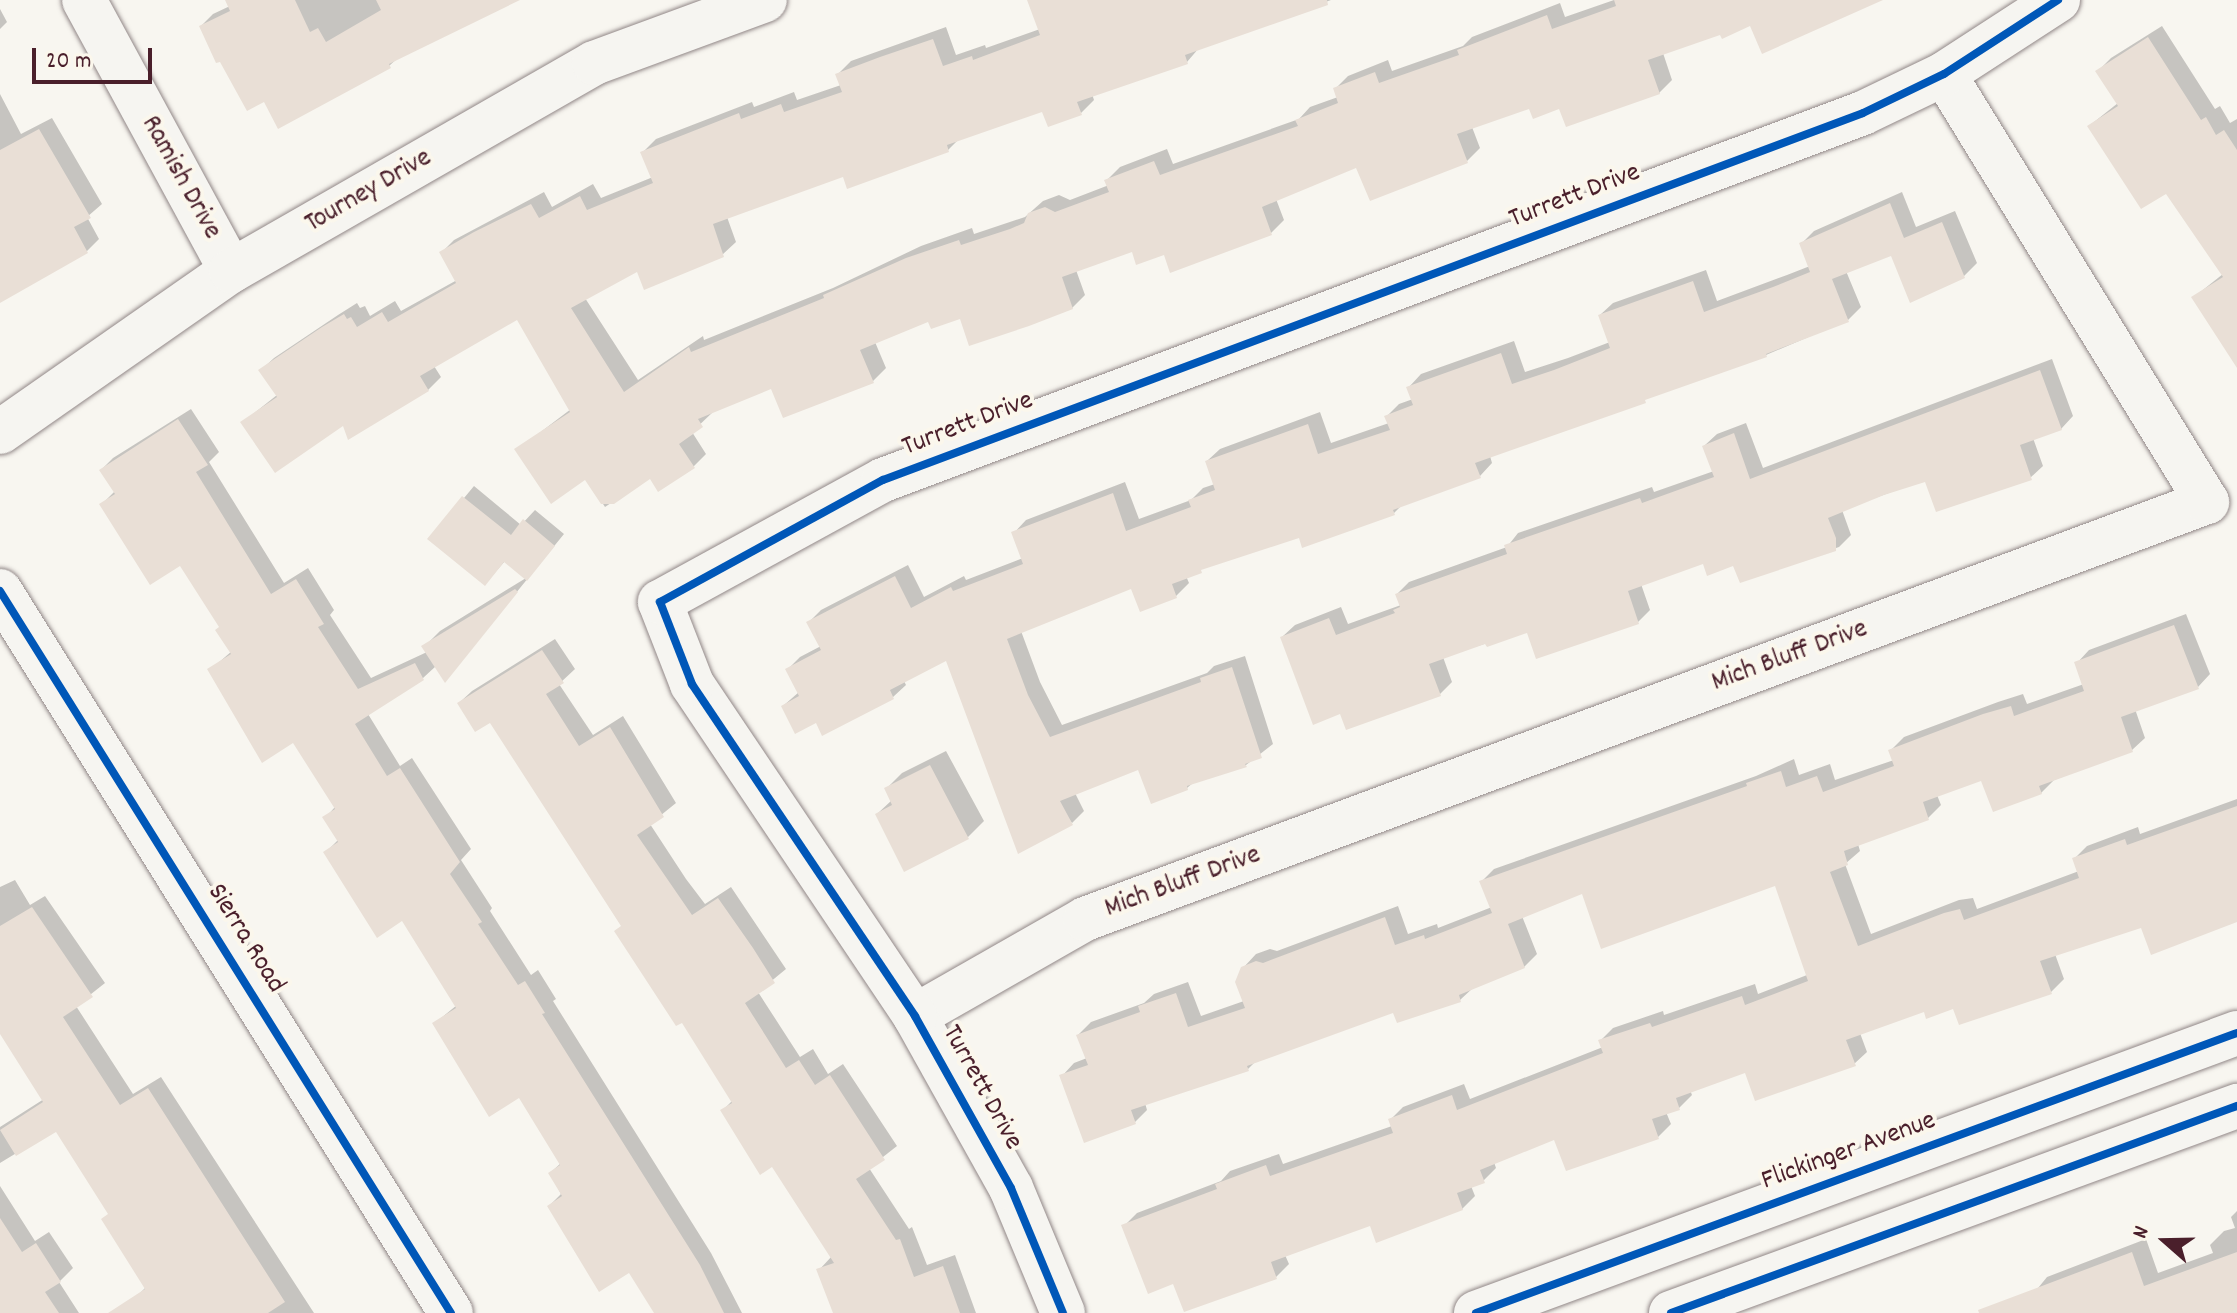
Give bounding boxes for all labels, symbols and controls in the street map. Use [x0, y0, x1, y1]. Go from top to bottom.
scale bar [36, 32, 156, 82]
text: 20 m [46, 45, 92, 79]
street label: Ramish Drive [132, 110, 228, 246]
street label: Tourney Drive [300, 142, 438, 242]
street label: Turrett Drive [1505, 157, 1645, 237]
street label: Turrett Drive [898, 385, 1038, 465]
street label: Mich Bluff Drive [1708, 613, 1872, 701]
street label: Mich Bluff Drive [1101, 839, 1265, 927]
street label: Sierra Road [198, 878, 292, 1000]
street label: Turrett Drive [933, 1020, 1029, 1156]
street label: Flickinger Avenue [1757, 1105, 1941, 1199]
north arrow [2125, 1201, 2205, 1281]
text: N [2126, 1222, 2158, 1243]

